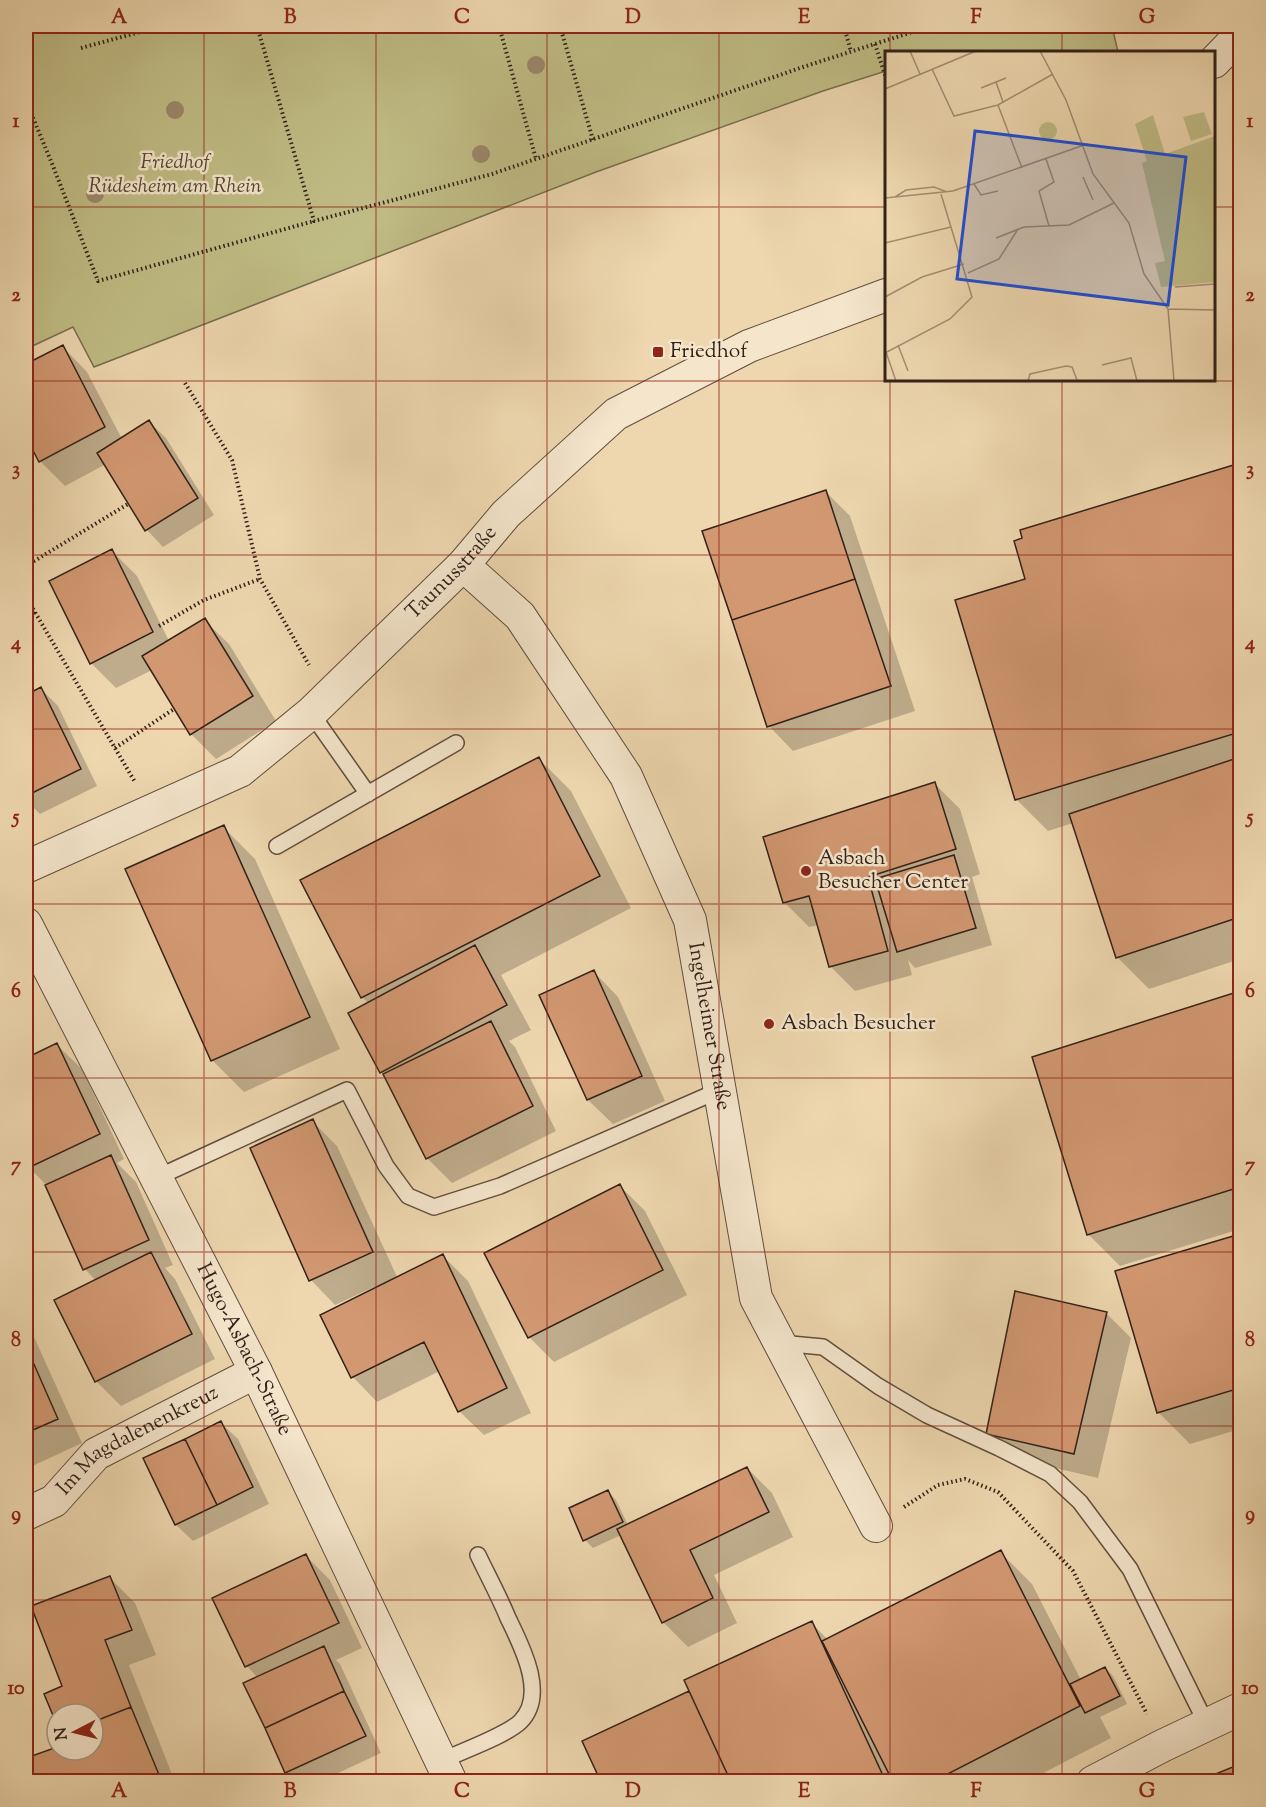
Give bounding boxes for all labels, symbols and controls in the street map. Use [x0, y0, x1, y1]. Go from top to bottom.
text: A [111, 4, 128, 33]
text: B [284, 4, 297, 33]
text: C [454, 4, 470, 33]
text: D [625, 4, 641, 33]
text: E [798, 4, 811, 33]
text: F [970, 4, 982, 33]
text: G [1139, 4, 1156, 33]
inset map [885, 51, 1215, 381]
text: 1 [13, 108, 20, 137]
text: 1 [1247, 108, 1254, 137]
park label: Friedhof Rüdesheim am Rhein [88, 148, 262, 202]
text: 2 [11, 282, 21, 311]
text: 2 [1245, 282, 1255, 311]
place label: Friedhof [670, 337, 749, 367]
marker: Friedhof [651, 345, 665, 359]
text: 3 [12, 456, 20, 485]
text: 3 [1246, 456, 1254, 485]
street label: Taunusstraße [400, 519, 505, 627]
text: 4 [10, 630, 21, 659]
text: 4 [1244, 630, 1255, 659]
text: 5 [11, 804, 20, 833]
text: 5 [1245, 804, 1254, 833]
place label: Asbach Besucher Center [818, 844, 968, 898]
marker: Asbach Besucher Center [799, 864, 813, 878]
street label: Ingelheimer Straße [679, 940, 738, 1113]
text: 6 [11, 978, 21, 1007]
text: 6 [1245, 978, 1255, 1007]
place label: Asbach Besucher [781, 1009, 936, 1039]
marker: Asbach Besucher [762, 1017, 776, 1031]
text: 7 [11, 1152, 22, 1181]
text: 7 [1245, 1152, 1256, 1181]
street label: Hugo-Asbach-Straße [188, 1258, 299, 1441]
text: 8 [11, 1327, 21, 1356]
text: 8 [1245, 1327, 1255, 1356]
street label: Im Magdalenenkreuz [50, 1379, 224, 1503]
text: 9 [11, 1501, 21, 1530]
text: 9 [1245, 1501, 1255, 1530]
text: 10 [7, 1675, 25, 1704]
text: 10 [1241, 1675, 1259, 1704]
north arrow [45, 1702, 105, 1762]
text: N [50, 1726, 75, 1741]
text: A [111, 1778, 128, 1807]
text: B [284, 1778, 297, 1807]
text: C [454, 1778, 470, 1807]
text: D [625, 1778, 641, 1807]
text: E [798, 1778, 811, 1807]
text: F [970, 1778, 982, 1807]
text: G [1139, 1778, 1156, 1807]

